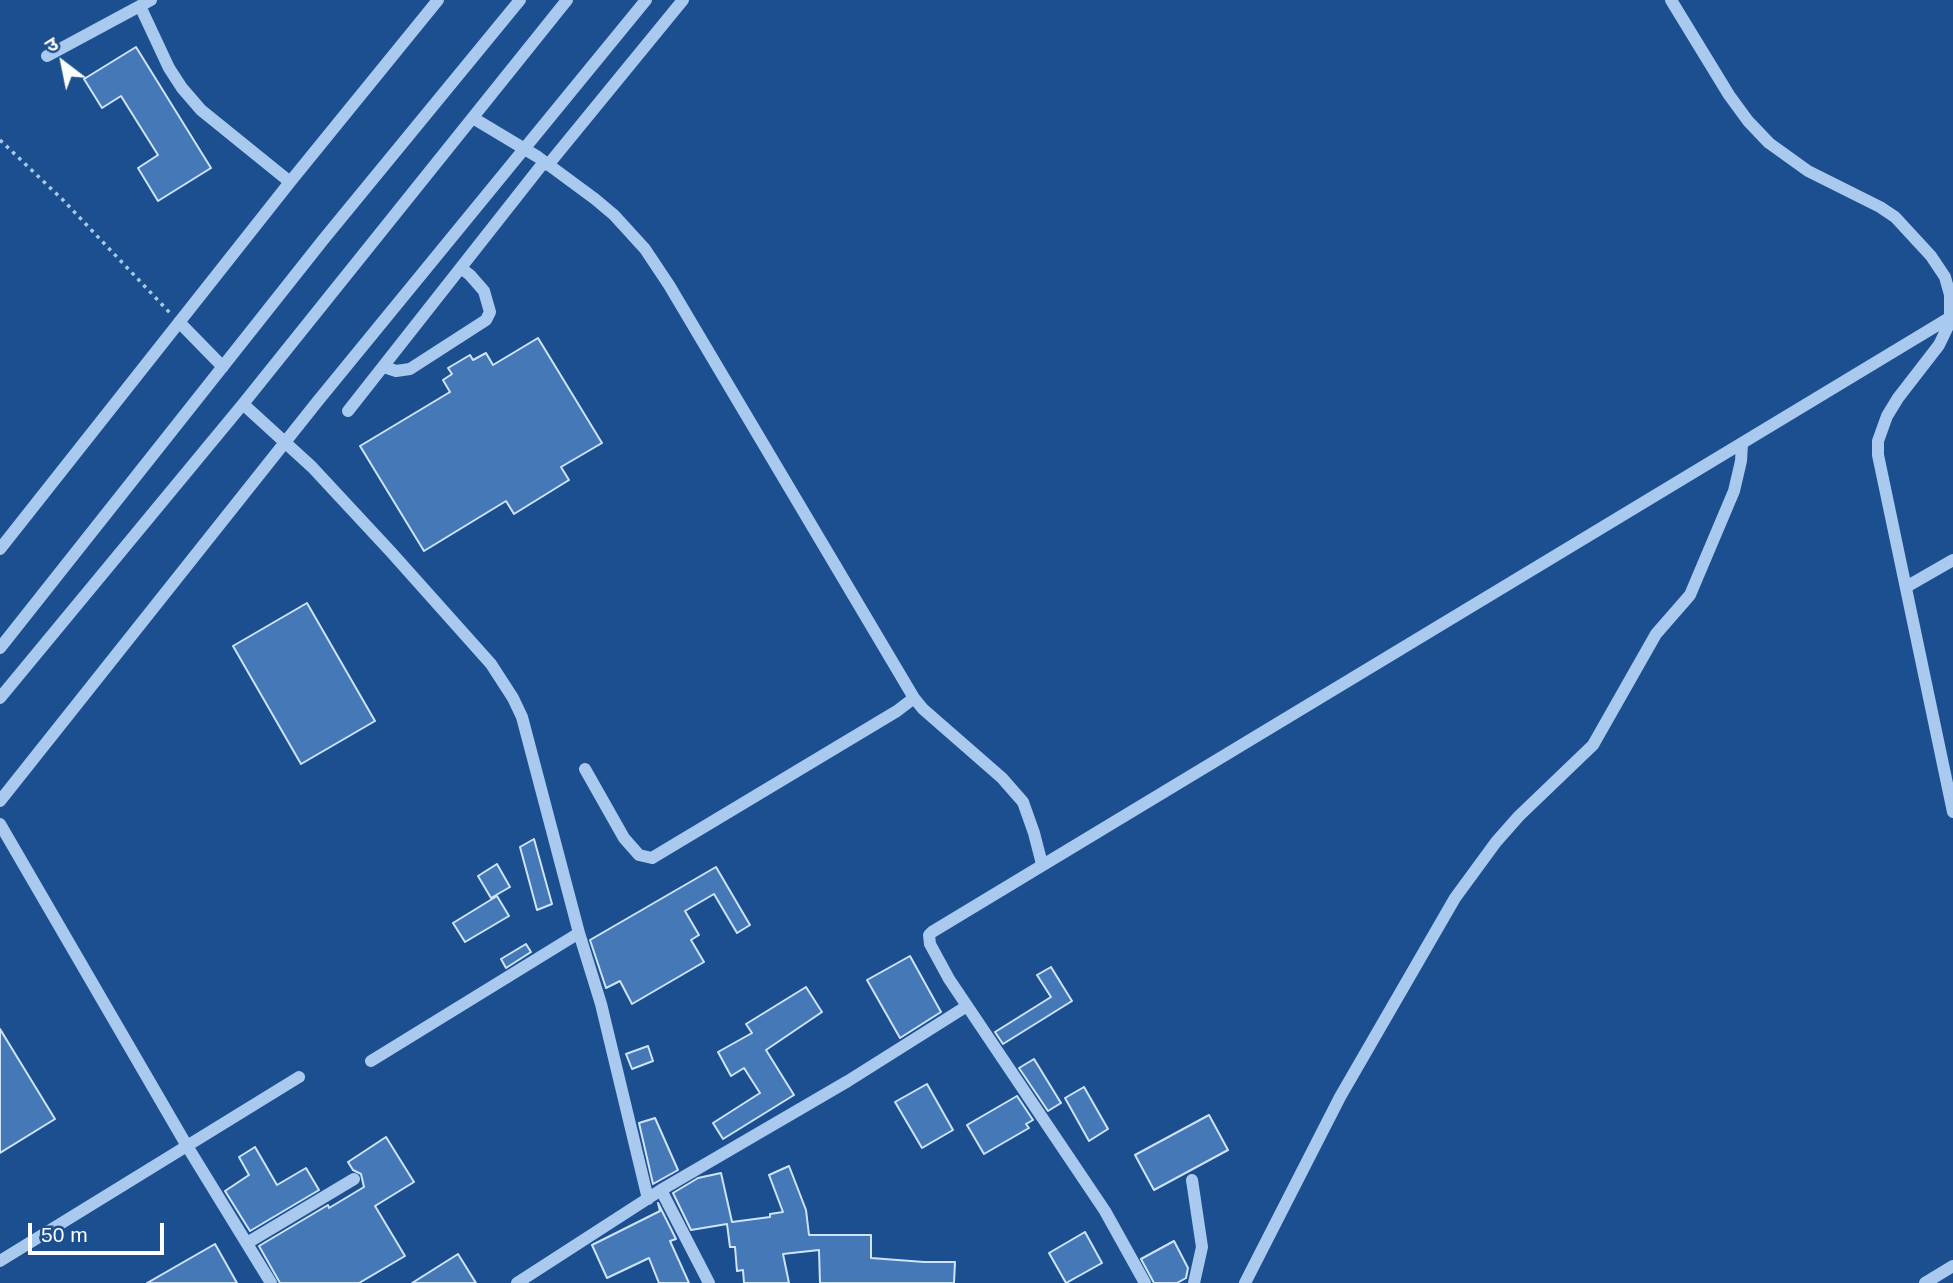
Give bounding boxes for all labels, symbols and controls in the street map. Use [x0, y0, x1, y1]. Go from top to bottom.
north arrow [28, 28, 98, 98]
text: उ [41, 33, 62, 57]
scale bar [32, 1210, 168, 1254]
text: 50 m [41, 1223, 88, 1246]

